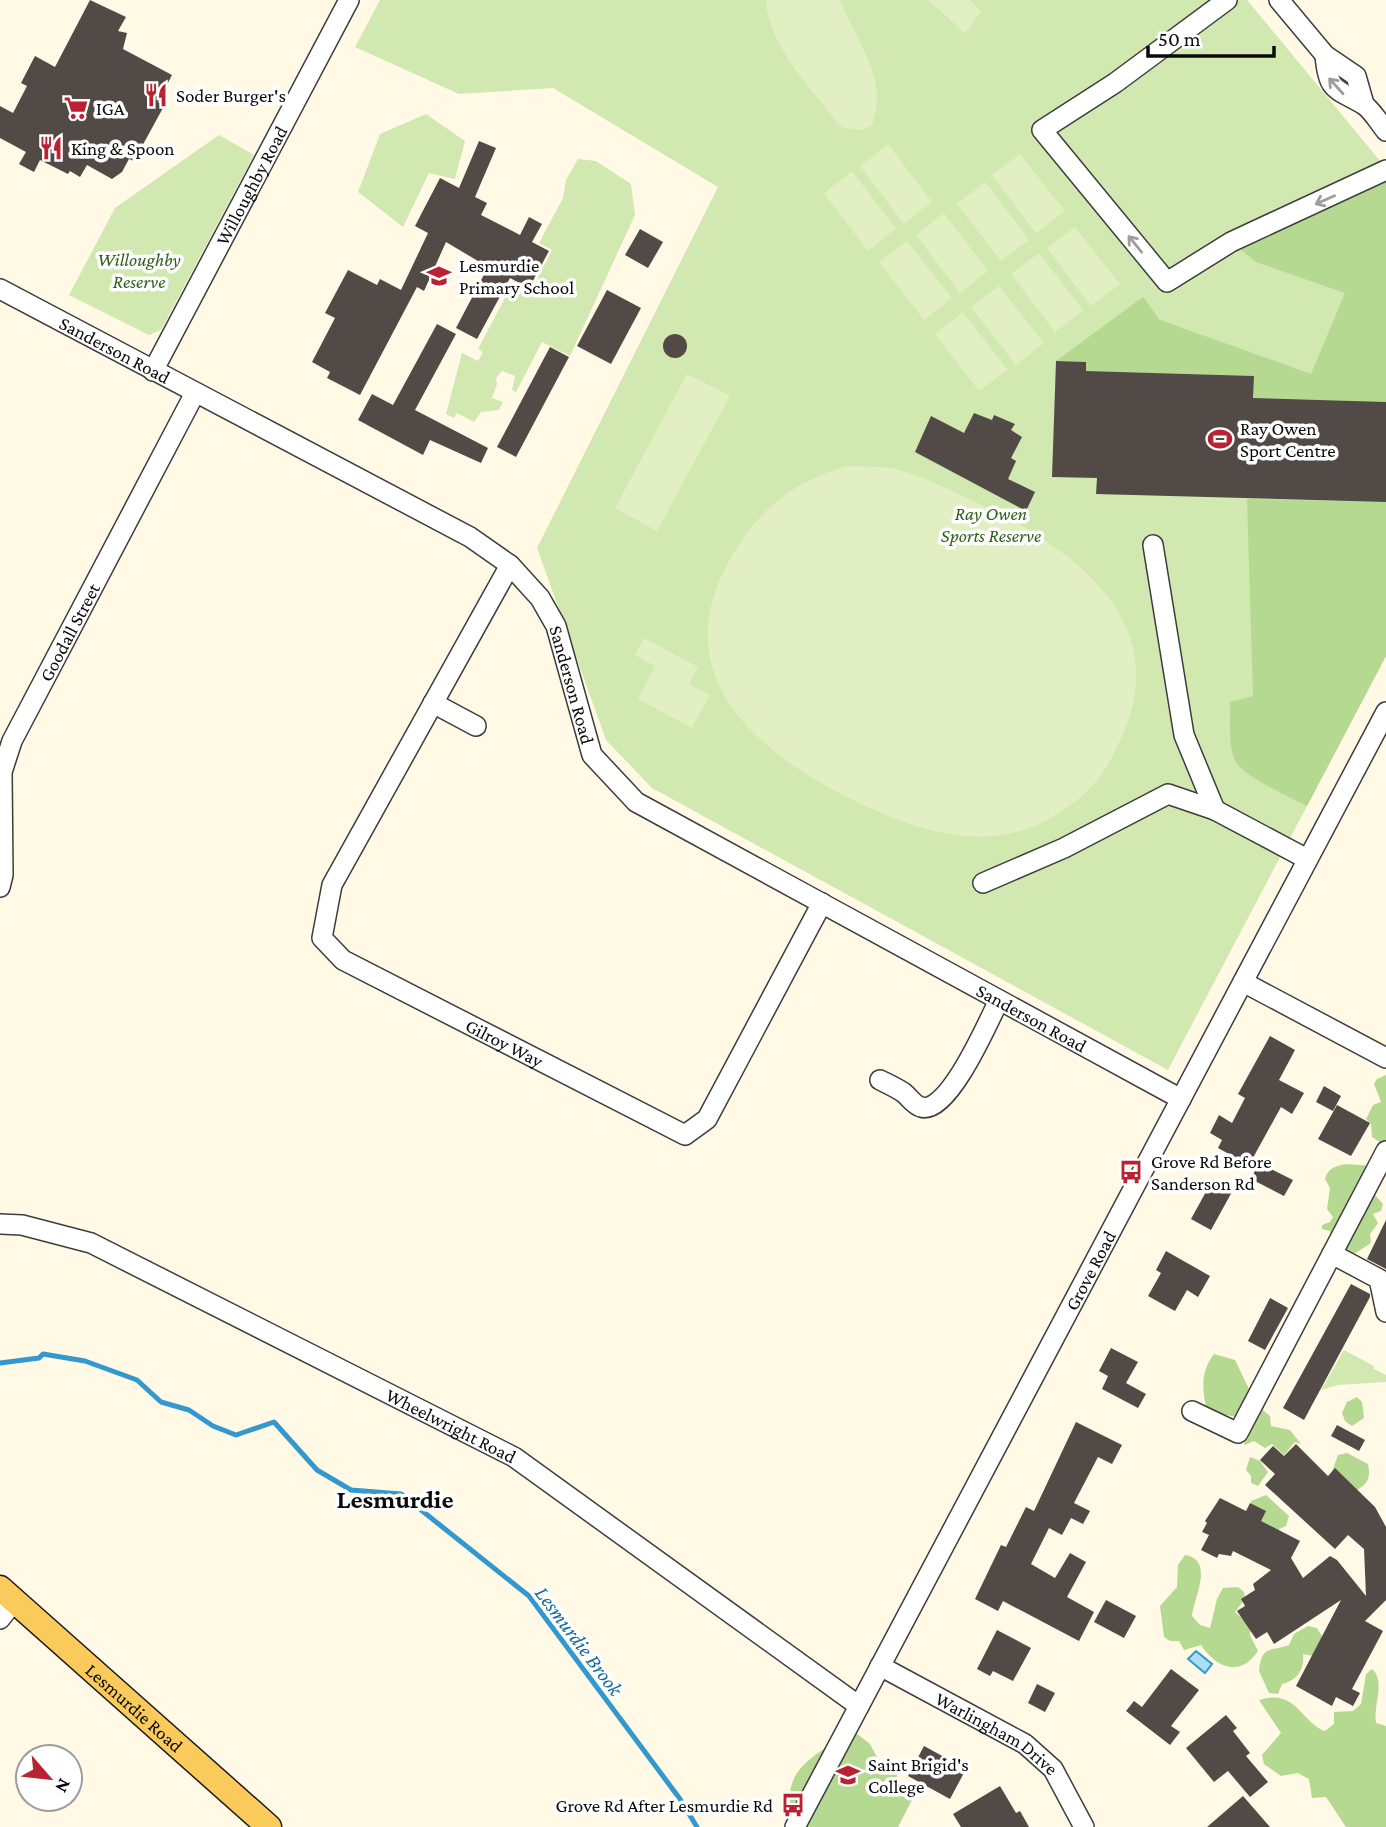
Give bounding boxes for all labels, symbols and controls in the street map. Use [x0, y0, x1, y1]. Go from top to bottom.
scale bar [1148, 14, 1274, 58]
text: 50 m [1158, 27, 1201, 51]
one-way arrow [1328, 77, 1344, 95]
restaurant icon: Soder Burger's [142, 81, 170, 109]
place label: Soder Burger's [176, 85, 286, 106]
supermarket icon: IGA [62, 94, 90, 122]
place label: IGA [96, 98, 125, 119]
street label: Willoughby Road [211, 122, 292, 249]
restaurant icon: King & Spoon [37, 134, 65, 162]
place label: King & Spoon [71, 138, 175, 159]
one-way arrow [1315, 194, 1336, 207]
one-way arrow [1128, 235, 1143, 253]
park label: Willoughby Reserve [97, 249, 181, 292]
place label: Lesmurdie Primary School [459, 255, 574, 298]
school or university icon: Lesmurdie Primary School [425, 262, 453, 290]
street label: Sanderson Road [56, 312, 174, 388]
place label: Ray Owen Sport Centre [1240, 418, 1336, 461]
sports icon: Ray Owen Sport Centre [1206, 425, 1234, 453]
park label: Ray Owen Sports Reserve [941, 503, 1041, 546]
street label: Goodall Street [35, 579, 104, 685]
street label: Sanderson Road [545, 623, 598, 746]
street label: Sanderson Road [973, 980, 1090, 1057]
street label: Gilroy Way [462, 1015, 547, 1072]
place label: Grove Rd Before Sanderson Rd [1151, 1151, 1272, 1194]
bus stop icon: Grove Rd Before Sanderson Rd [1117, 1158, 1145, 1186]
street label: Grove Road [1061, 1227, 1120, 1314]
street label: Wheelwright Road [382, 1384, 520, 1467]
district label: Lesmurdie [336, 1485, 454, 1514]
water label: Lesmurdie Brook [530, 1582, 628, 1701]
street label: Lesmurdie Road [81, 1659, 187, 1756]
street label: Warlingham Drive [932, 1688, 1062, 1779]
north arrow [14, 1743, 84, 1813]
place label: Saint Brigid's College [868, 1754, 969, 1797]
school or university icon: Saint Brigid's College [834, 1761, 862, 1789]
text: N [51, 1775, 76, 1796]
bus stop icon: Grove Rd After Lesmurdie Rd [779, 1791, 807, 1819]
place label: Grove Rd After Lesmurdie Rd [555, 1795, 773, 1816]

